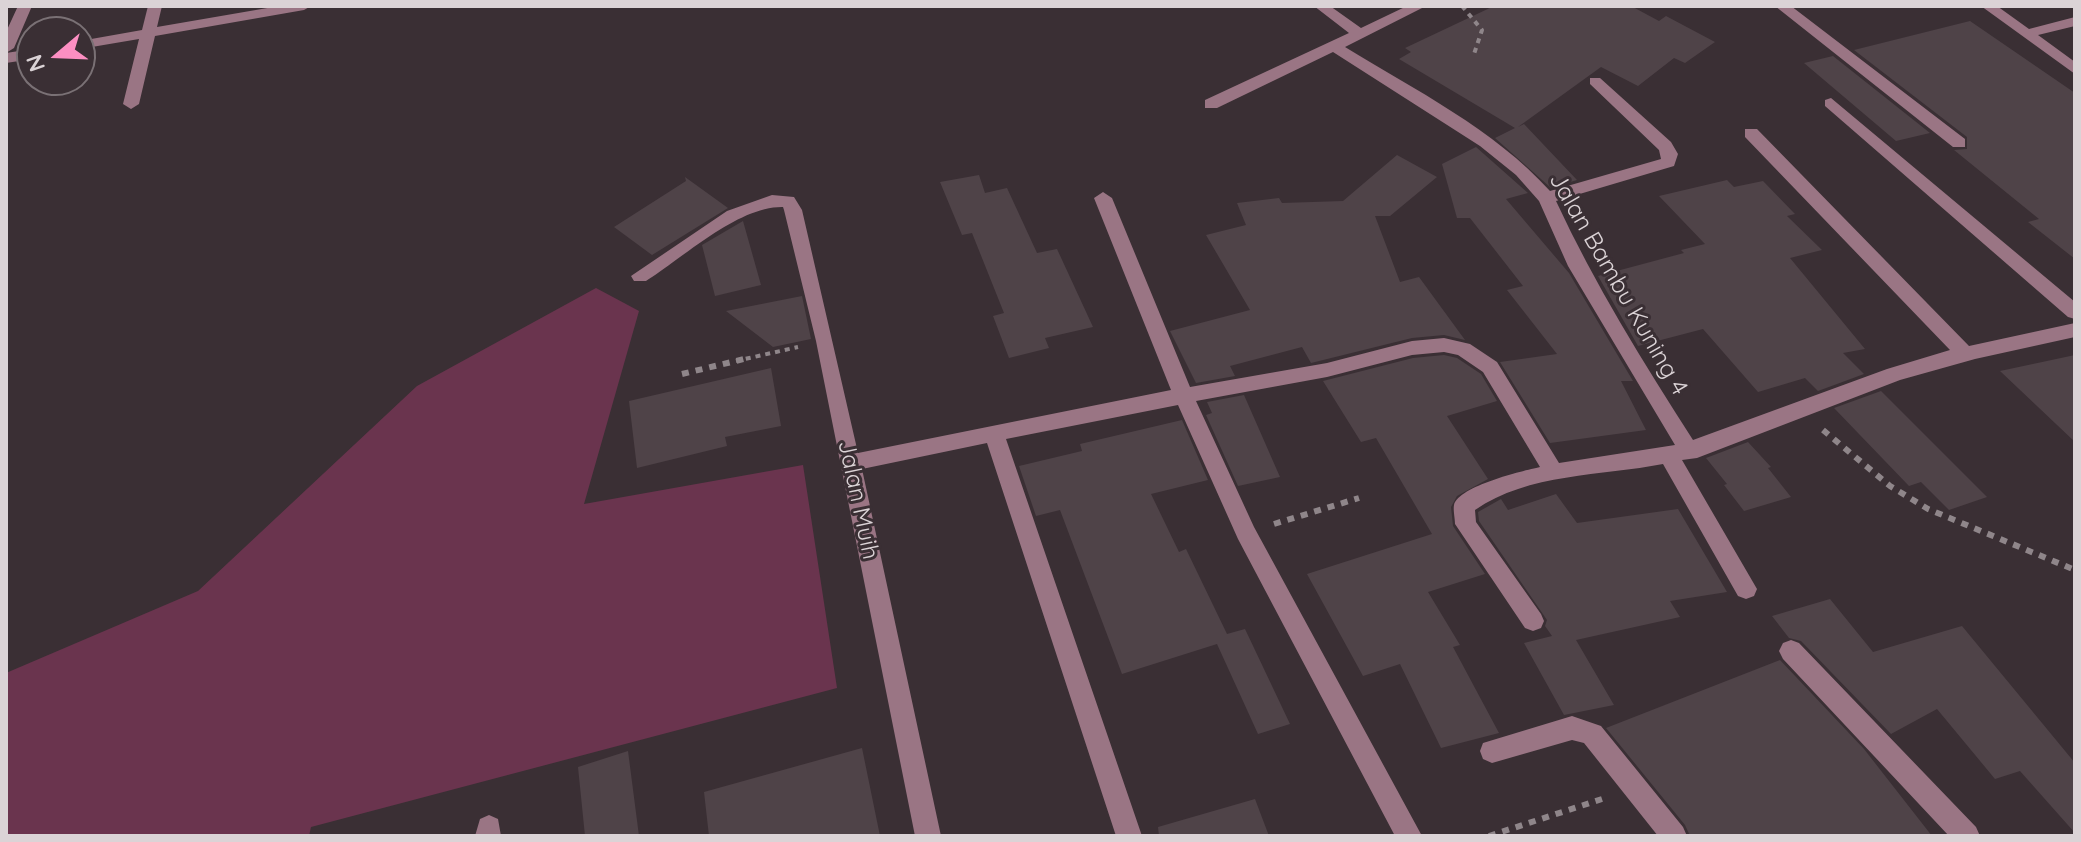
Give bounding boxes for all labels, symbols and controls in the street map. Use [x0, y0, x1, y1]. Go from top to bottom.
north arrow [16, 16, 96, 96]
text: N [19, 51, 51, 75]
street label: Jalan Bambu Kuning 4 [1542, 168, 1694, 400]
street label: Jalan Muih [831, 438, 885, 562]

